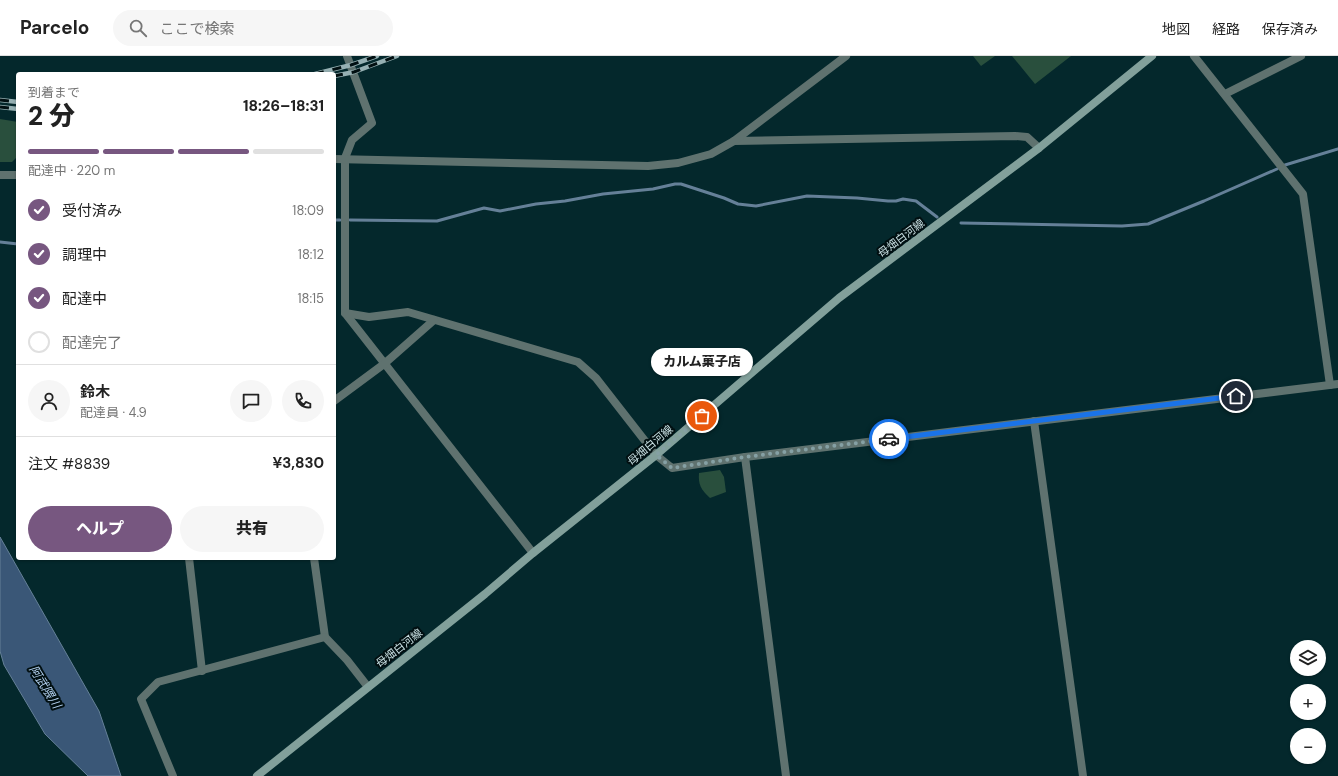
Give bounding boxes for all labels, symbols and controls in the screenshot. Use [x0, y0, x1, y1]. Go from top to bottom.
search box [113, 10, 393, 46]
text: Parcelo [20, 15, 89, 40]
icon: search [127, 17, 149, 39]
text: ここで検索 [159, 19, 234, 39]
text: 地図 [1162, 20, 1190, 38]
text: 経路 [1212, 20, 1240, 38]
text: 保存済み [1262, 20, 1318, 38]
text: 到着まで [28, 84, 80, 101]
text: 18:26–18:31 [243, 96, 324, 116]
text: 2 分 [28, 99, 75, 133]
text: 配達中 · 220 m [28, 162, 115, 179]
icon: check [28, 199, 50, 221]
text: 受付済み [62, 201, 122, 221]
text: 18:09 [292, 202, 324, 219]
street label: 母畑白河線 [875, 216, 927, 260]
icon: check [28, 243, 50, 265]
text: 調理中 [62, 245, 107, 265]
text: 18:12 [298, 246, 324, 263]
icon: check [28, 287, 50, 309]
text: 配達中 [62, 289, 107, 309]
text: 18:15 [297, 290, 324, 307]
text: 配達完了 [62, 333, 122, 353]
callout: カルム菓子店 [651, 348, 753, 376]
text: カルム菓子店 [663, 353, 741, 370]
pin [1219, 379, 1253, 413]
button: person [28, 380, 70, 422]
button: chat [230, 380, 272, 422]
button: phone [282, 380, 324, 422]
text: 鈴木 [80, 382, 110, 402]
icon: home [1225, 385, 1247, 407]
pin [685, 399, 719, 433]
text: 配達員 · 4.9 [80, 404, 147, 421]
icon: bag [691, 405, 713, 427]
courier [869, 419, 909, 459]
street label: 母畑白河線 [624, 422, 676, 468]
icon: car [878, 428, 900, 450]
text: ¥3,830 [272, 453, 324, 473]
text: 注文 #8839 [28, 454, 110, 474]
button: ヘルプ [28, 506, 172, 552]
button: 共有 [180, 506, 324, 552]
street label: 母畑白河線 [373, 626, 425, 670]
map controls [1290, 640, 1326, 764]
button: layers [1290, 640, 1326, 676]
water label: 阿武隈川 [25, 662, 66, 713]
button: + [1290, 684, 1326, 720]
button: − [1290, 728, 1326, 764]

